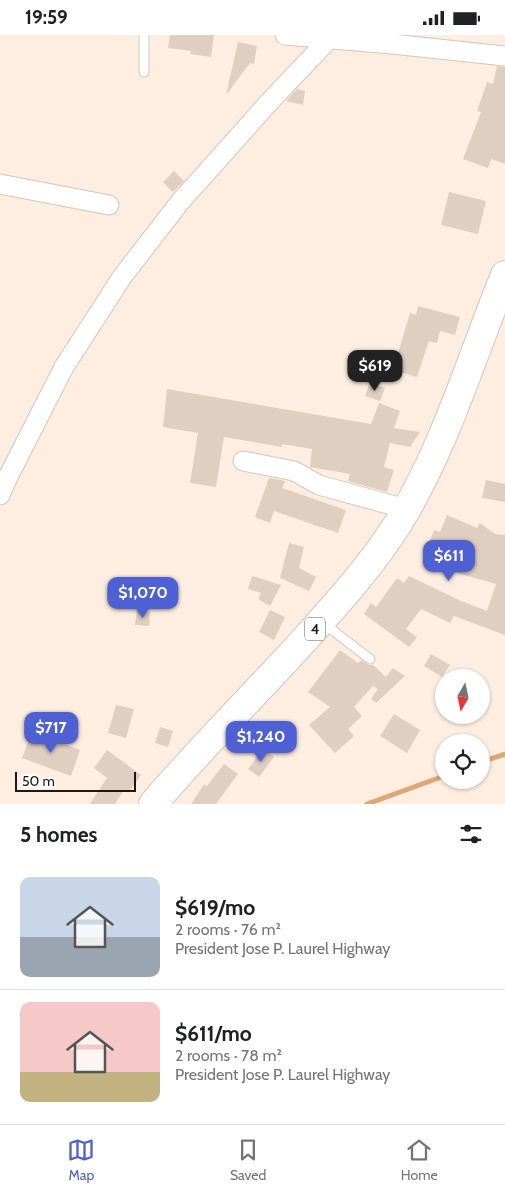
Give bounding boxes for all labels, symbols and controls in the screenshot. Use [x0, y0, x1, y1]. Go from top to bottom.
text: 19:59 [25, 6, 68, 29]
pin: $619 [345, 349, 405, 392]
text: $619 [358, 356, 392, 375]
pin: $611 [419, 539, 479, 582]
text: $611 [434, 546, 464, 565]
pin: $1,070 [102, 577, 184, 619]
text: $1,070 [118, 583, 168, 602]
road number: 4 [305, 617, 325, 641]
north arrow [435, 669, 490, 724]
map controls [435, 669, 490, 789]
pin: $717 [21, 711, 81, 754]
text: $717 [35, 718, 67, 737]
pin: $1,240 [220, 721, 302, 763]
text: $1,240 [237, 727, 285, 746]
button: locate [435, 734, 490, 789]
scale bar [15, 769, 136, 792]
text: 50 m [22, 772, 55, 790]
icon: filters [457, 820, 485, 848]
text: 5 homes [20, 822, 98, 847]
text: $619/mo [175, 895, 255, 920]
icon: home [60, 897, 120, 957]
text: 2 rooms · 76 m² [175, 920, 281, 939]
text: President Jose P. Laurel Highway [175, 939, 390, 958]
text: $611/mo [175, 1021, 252, 1046]
icon: home [60, 1022, 120, 1082]
text: 2 rooms · 78 m² [175, 1046, 282, 1065]
text: President Jose P. Laurel Highway [175, 1065, 390, 1084]
tab: Map [67, 1136, 95, 1184]
tab: Saved [230, 1136, 266, 1184]
tab: Home [401, 1136, 438, 1184]

